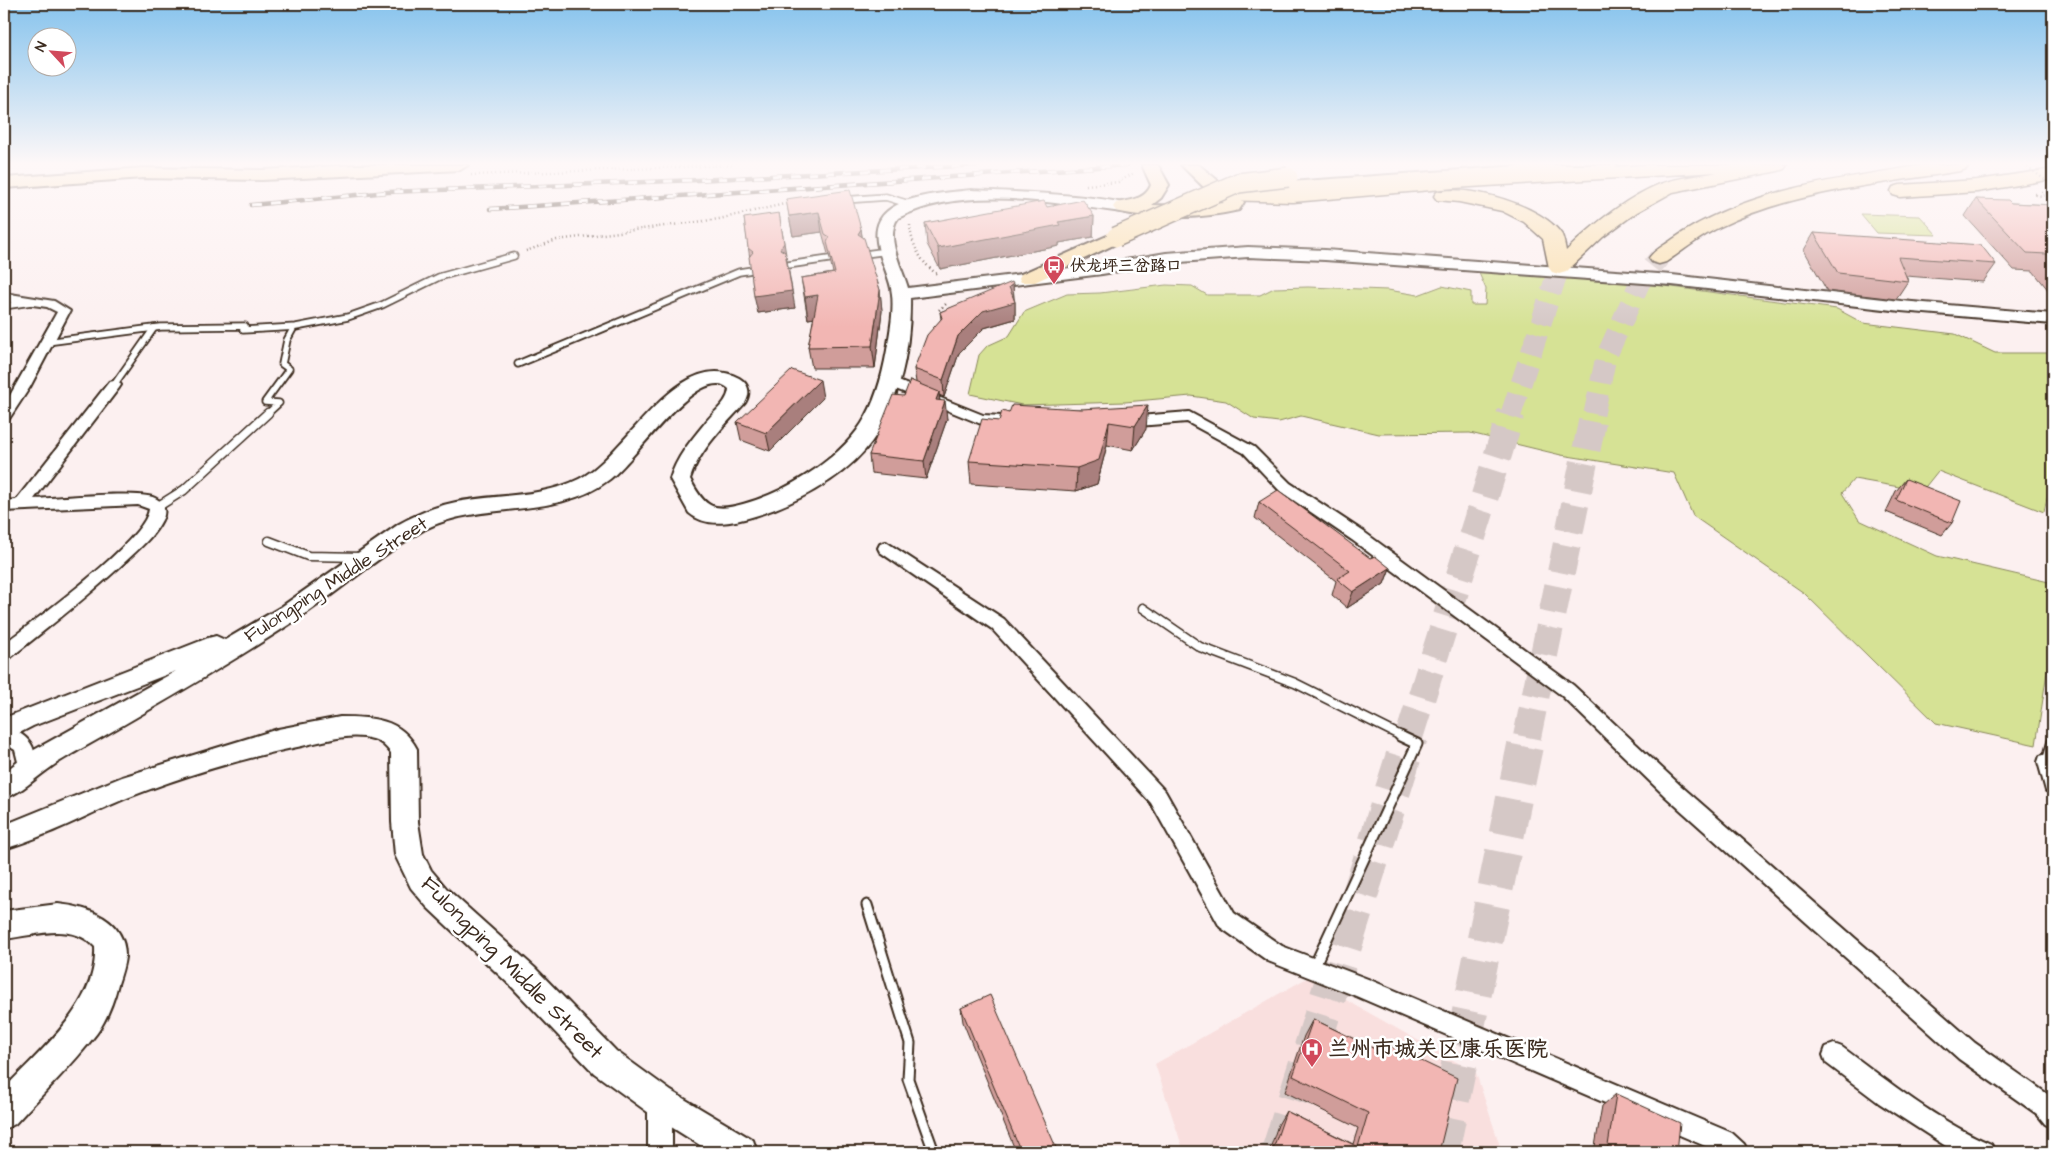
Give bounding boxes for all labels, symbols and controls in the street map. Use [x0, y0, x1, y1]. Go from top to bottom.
north arrow [28, 28, 78, 78]
text: N [30, 38, 52, 55]
bus stop icon: 伏龙坪三岔路口 [1042, 254, 1066, 285]
place label: 伏龙坪三岔路口 [1070, 255, 1182, 277]
street label: Fulongping Middle Street [239, 510, 434, 650]
street label: Fulongping Middle Street [413, 870, 611, 1067]
place label: 兰州市城关区康乐医院 [1328, 1034, 1548, 1065]
hospital icon: 兰州市城关区康乐医院 [1300, 1037, 1324, 1068]

